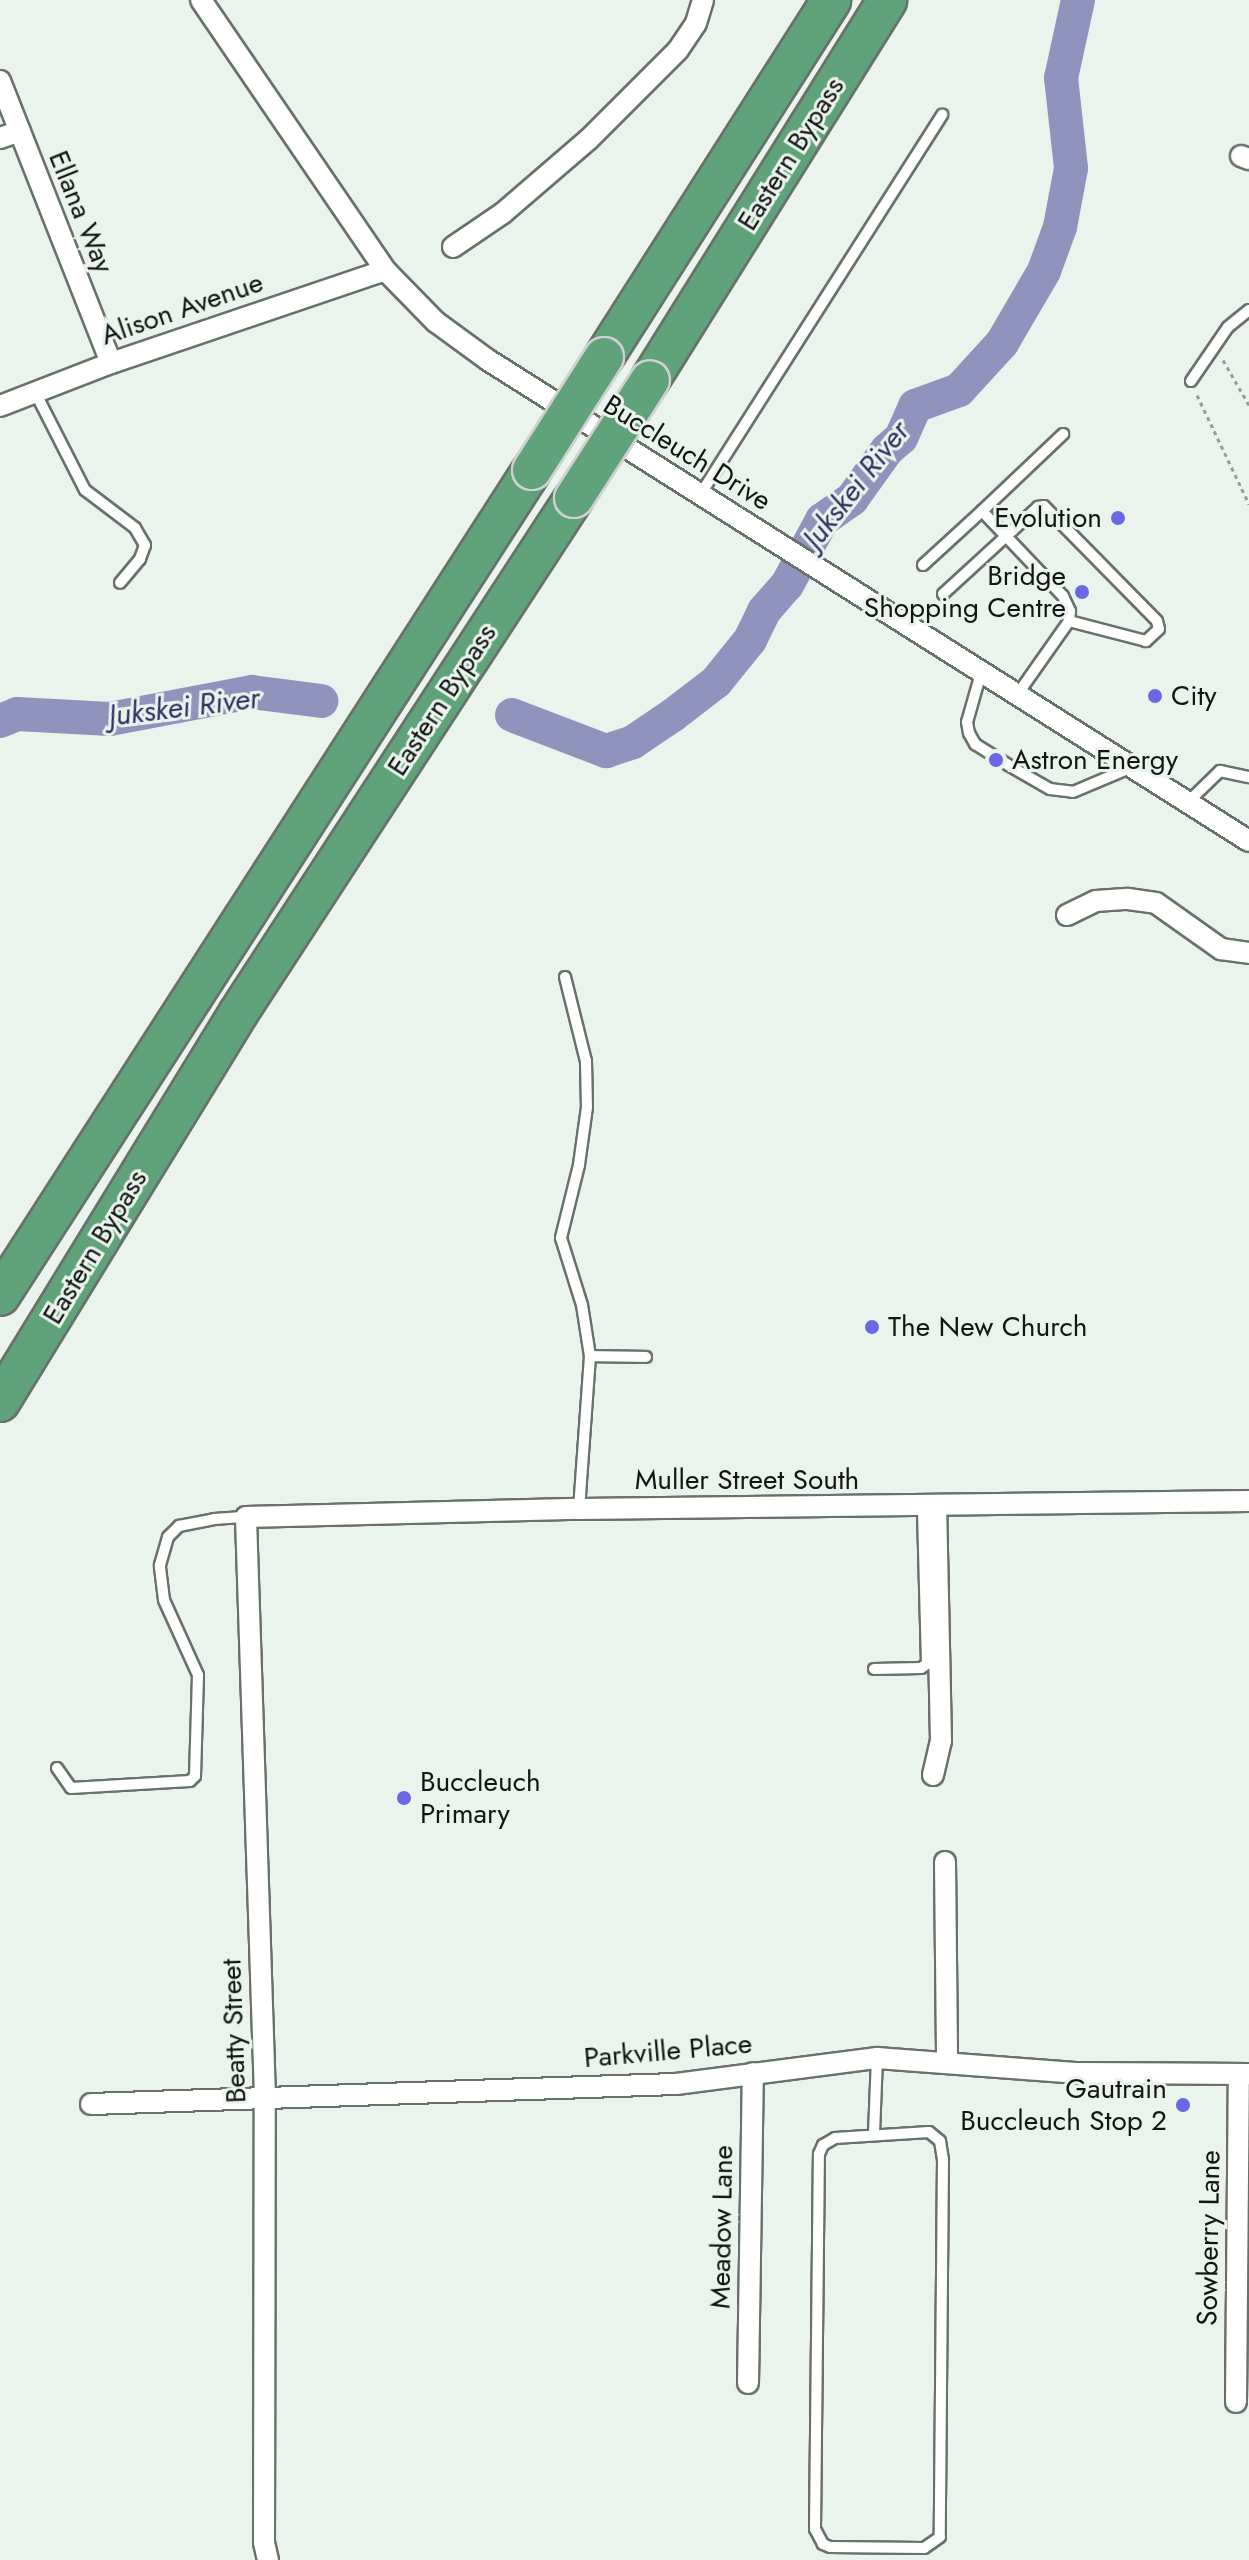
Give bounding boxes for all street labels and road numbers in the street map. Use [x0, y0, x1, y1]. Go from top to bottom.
street label: Eastern Bypass [731, 71, 851, 237]
street label: Ellana Way [41, 146, 121, 278]
street label: Alison Avenue [97, 266, 267, 352]
street label: Buccleuch Drive [597, 388, 777, 518]
street label: Eastern Bypass [381, 618, 503, 782]
street label: Eastern Bypass [36, 1164, 154, 1330]
street label: Muller Street South [635, 1463, 859, 1497]
street label: Beatty Street [215, 1958, 253, 2104]
street label: Parkville Place [583, 2027, 753, 2075]
street label: Meadow Lane [704, 2145, 740, 2309]
street label: Sowberry Lane [1191, 2150, 1227, 2326]

